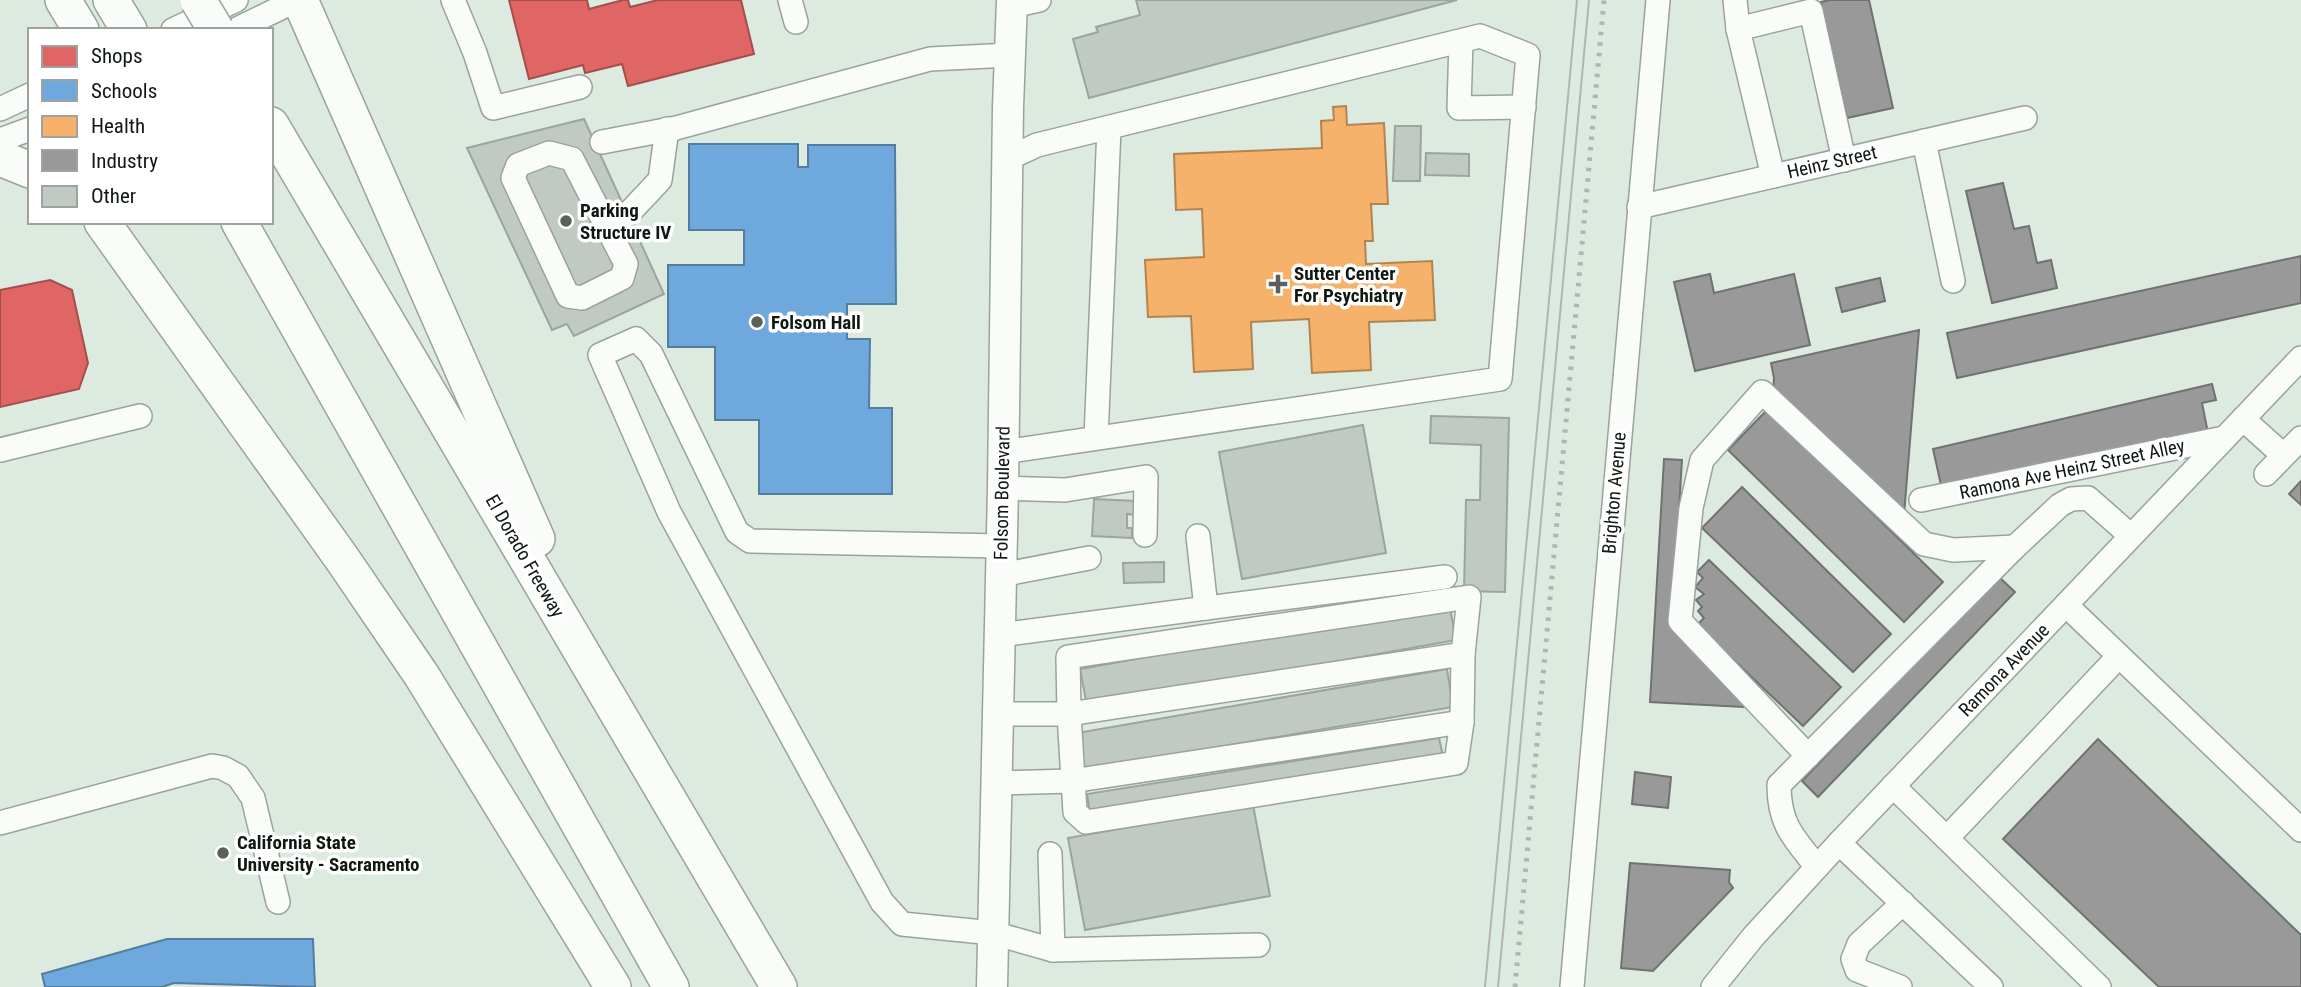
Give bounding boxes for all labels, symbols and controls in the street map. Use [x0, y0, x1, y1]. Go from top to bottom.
legend [28, 28, 273, 224]
text: Shops [91, 44, 143, 68]
text: Schools [91, 79, 157, 103]
text: Health [91, 114, 145, 138]
street label: Heinz Street [1785, 141, 1879, 183]
text: Industry [91, 149, 158, 173]
text: Other [91, 184, 136, 208]
place label: Parking Structure IV [580, 199, 671, 244]
marker: Parking Structure IV [558, 213, 574, 229]
place label: Sutter Center For Psychiatry [1294, 262, 1404, 307]
marker: Sutter Center For Psychiatry [1268, 274, 1288, 294]
place label: Folsom Hall [771, 311, 861, 334]
marker: Folsom Hall [749, 314, 765, 330]
street label: Folsom Boulevard [989, 426, 1015, 560]
street label: Brighton Avenue [1597, 431, 1631, 555]
street label: Ramona Ave Heinz Street Alley [1957, 434, 2187, 504]
street label: El Dorado Freeway [481, 491, 569, 622]
street label: Ramona Avenue [1954, 619, 2054, 721]
place label: California State University - Sacramento [237, 831, 420, 876]
marker: California State University - Sacramento [215, 845, 231, 861]

